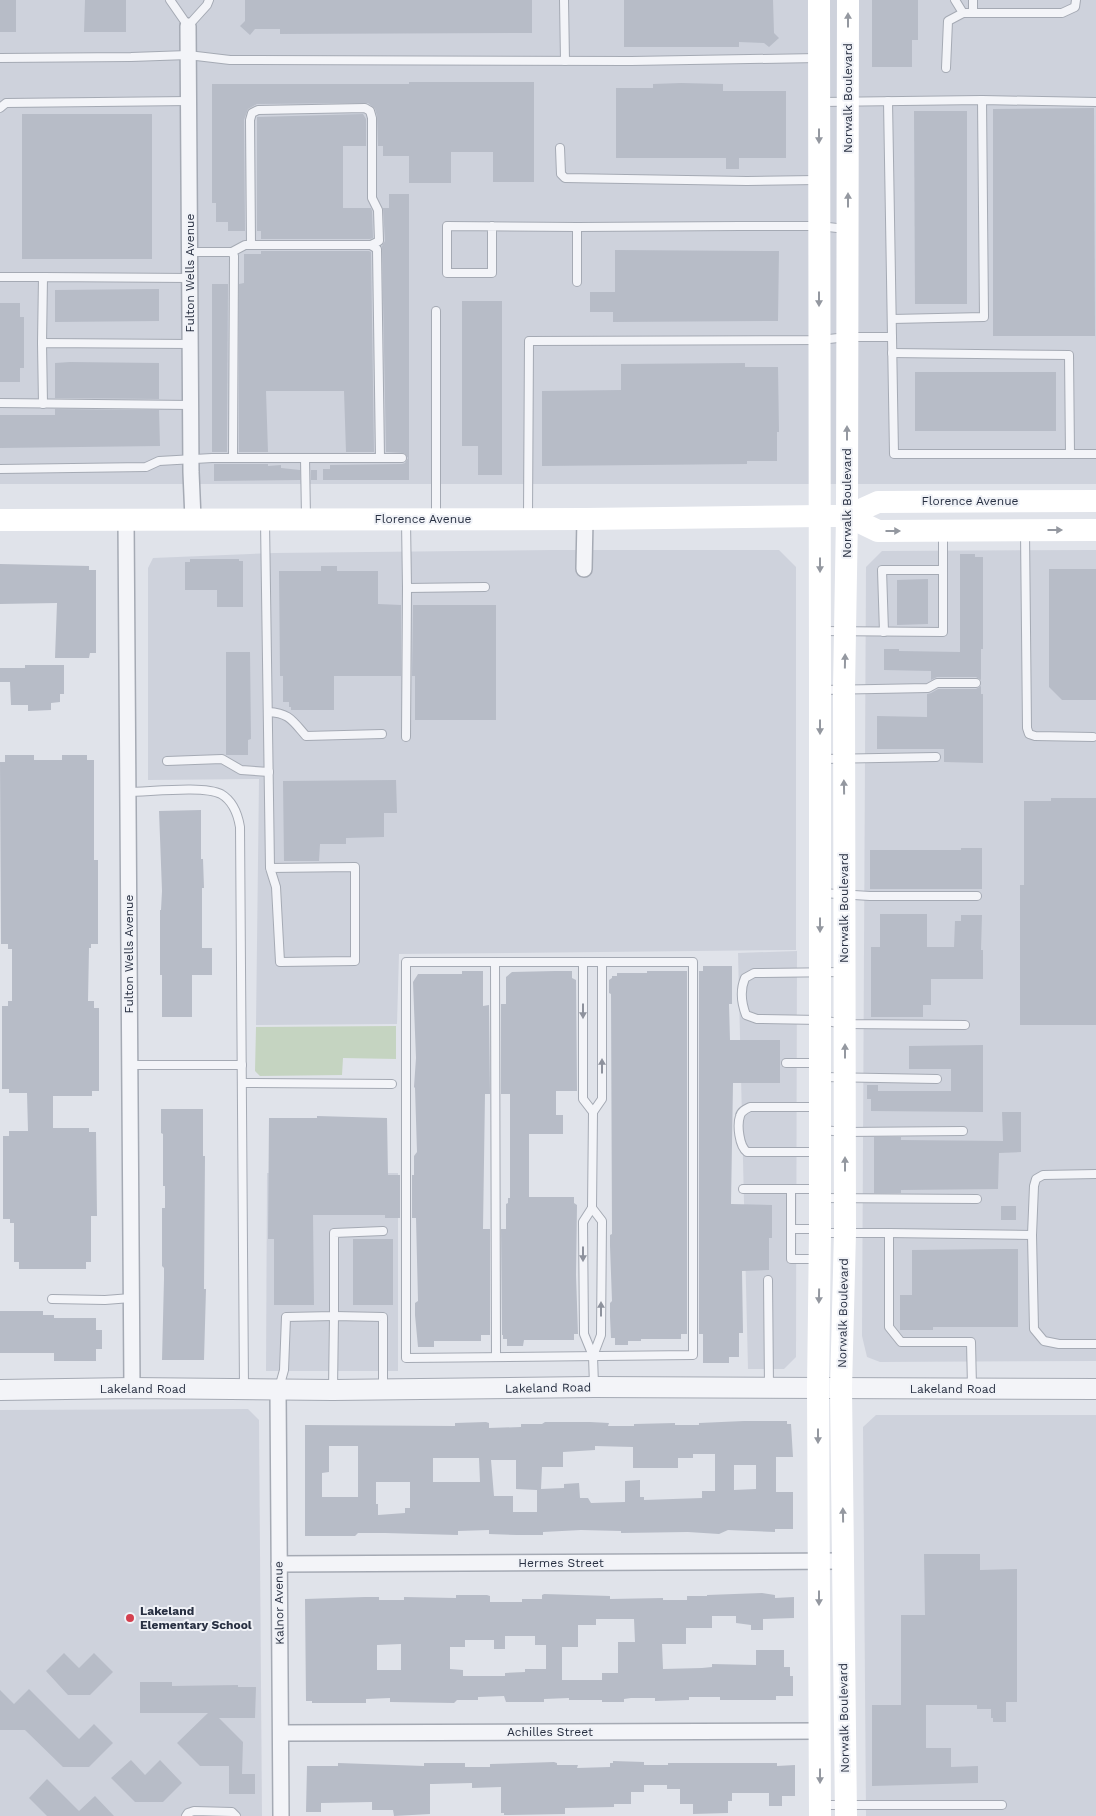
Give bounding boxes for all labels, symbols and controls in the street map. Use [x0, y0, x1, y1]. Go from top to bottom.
one-way arrow [844, 12, 852, 28]
street label: Norwalk Boulevard [841, 43, 855, 153]
one-way arrow [815, 128, 823, 144]
one-way arrow [844, 192, 852, 208]
street label: Fulton Wells Avenue [183, 213, 197, 332]
one-way arrow [816, 291, 824, 307]
one-way arrow [843, 424, 851, 440]
street label: Norwalk Boulevard [840, 448, 854, 558]
street label: Florence Avenue [922, 494, 1019, 508]
street label: Florence Avenue [375, 512, 472, 526]
one-way arrow [1047, 526, 1063, 534]
one-way arrow [885, 527, 901, 535]
one-way arrow [816, 557, 824, 573]
one-way arrow [841, 652, 849, 668]
one-way arrow [816, 719, 824, 735]
one-way arrow [840, 778, 848, 794]
street label: Norwalk Boulevard [837, 853, 851, 963]
street label: Fulton Wells Avenue [122, 894, 136, 1013]
one-way arrow [816, 917, 824, 933]
one-way arrow [579, 1003, 587, 1019]
one-way arrow [841, 1043, 849, 1059]
one-way arrow [598, 1058, 606, 1074]
one-way arrow [841, 1156, 849, 1172]
one-way arrow [579, 1247, 587, 1263]
street label: Norwalk Boulevard [835, 1258, 851, 1368]
one-way arrow [815, 1288, 823, 1304]
one-way arrow [597, 1300, 605, 1316]
street label: Lakeland Road [505, 1380, 591, 1396]
street label: Lakeland Road [100, 1382, 186, 1396]
street label: Lakeland Road [910, 1382, 996, 1396]
one-way arrow [814, 1428, 822, 1444]
one-way arrow [839, 1507, 847, 1523]
street label: Hermes Street [518, 1556, 604, 1570]
street label: Kalnor Avenue [271, 1561, 287, 1645]
one-way arrow [815, 1591, 823, 1607]
place label: Lakeland Elementary School [140, 1604, 252, 1632]
marker: Lakeland Elementary School [124, 1612, 136, 1624]
street label: Norwalk Boulevard [836, 1663, 852, 1773]
street label: Achilles Street [507, 1725, 593, 1739]
one-way arrow [816, 1768, 824, 1784]

